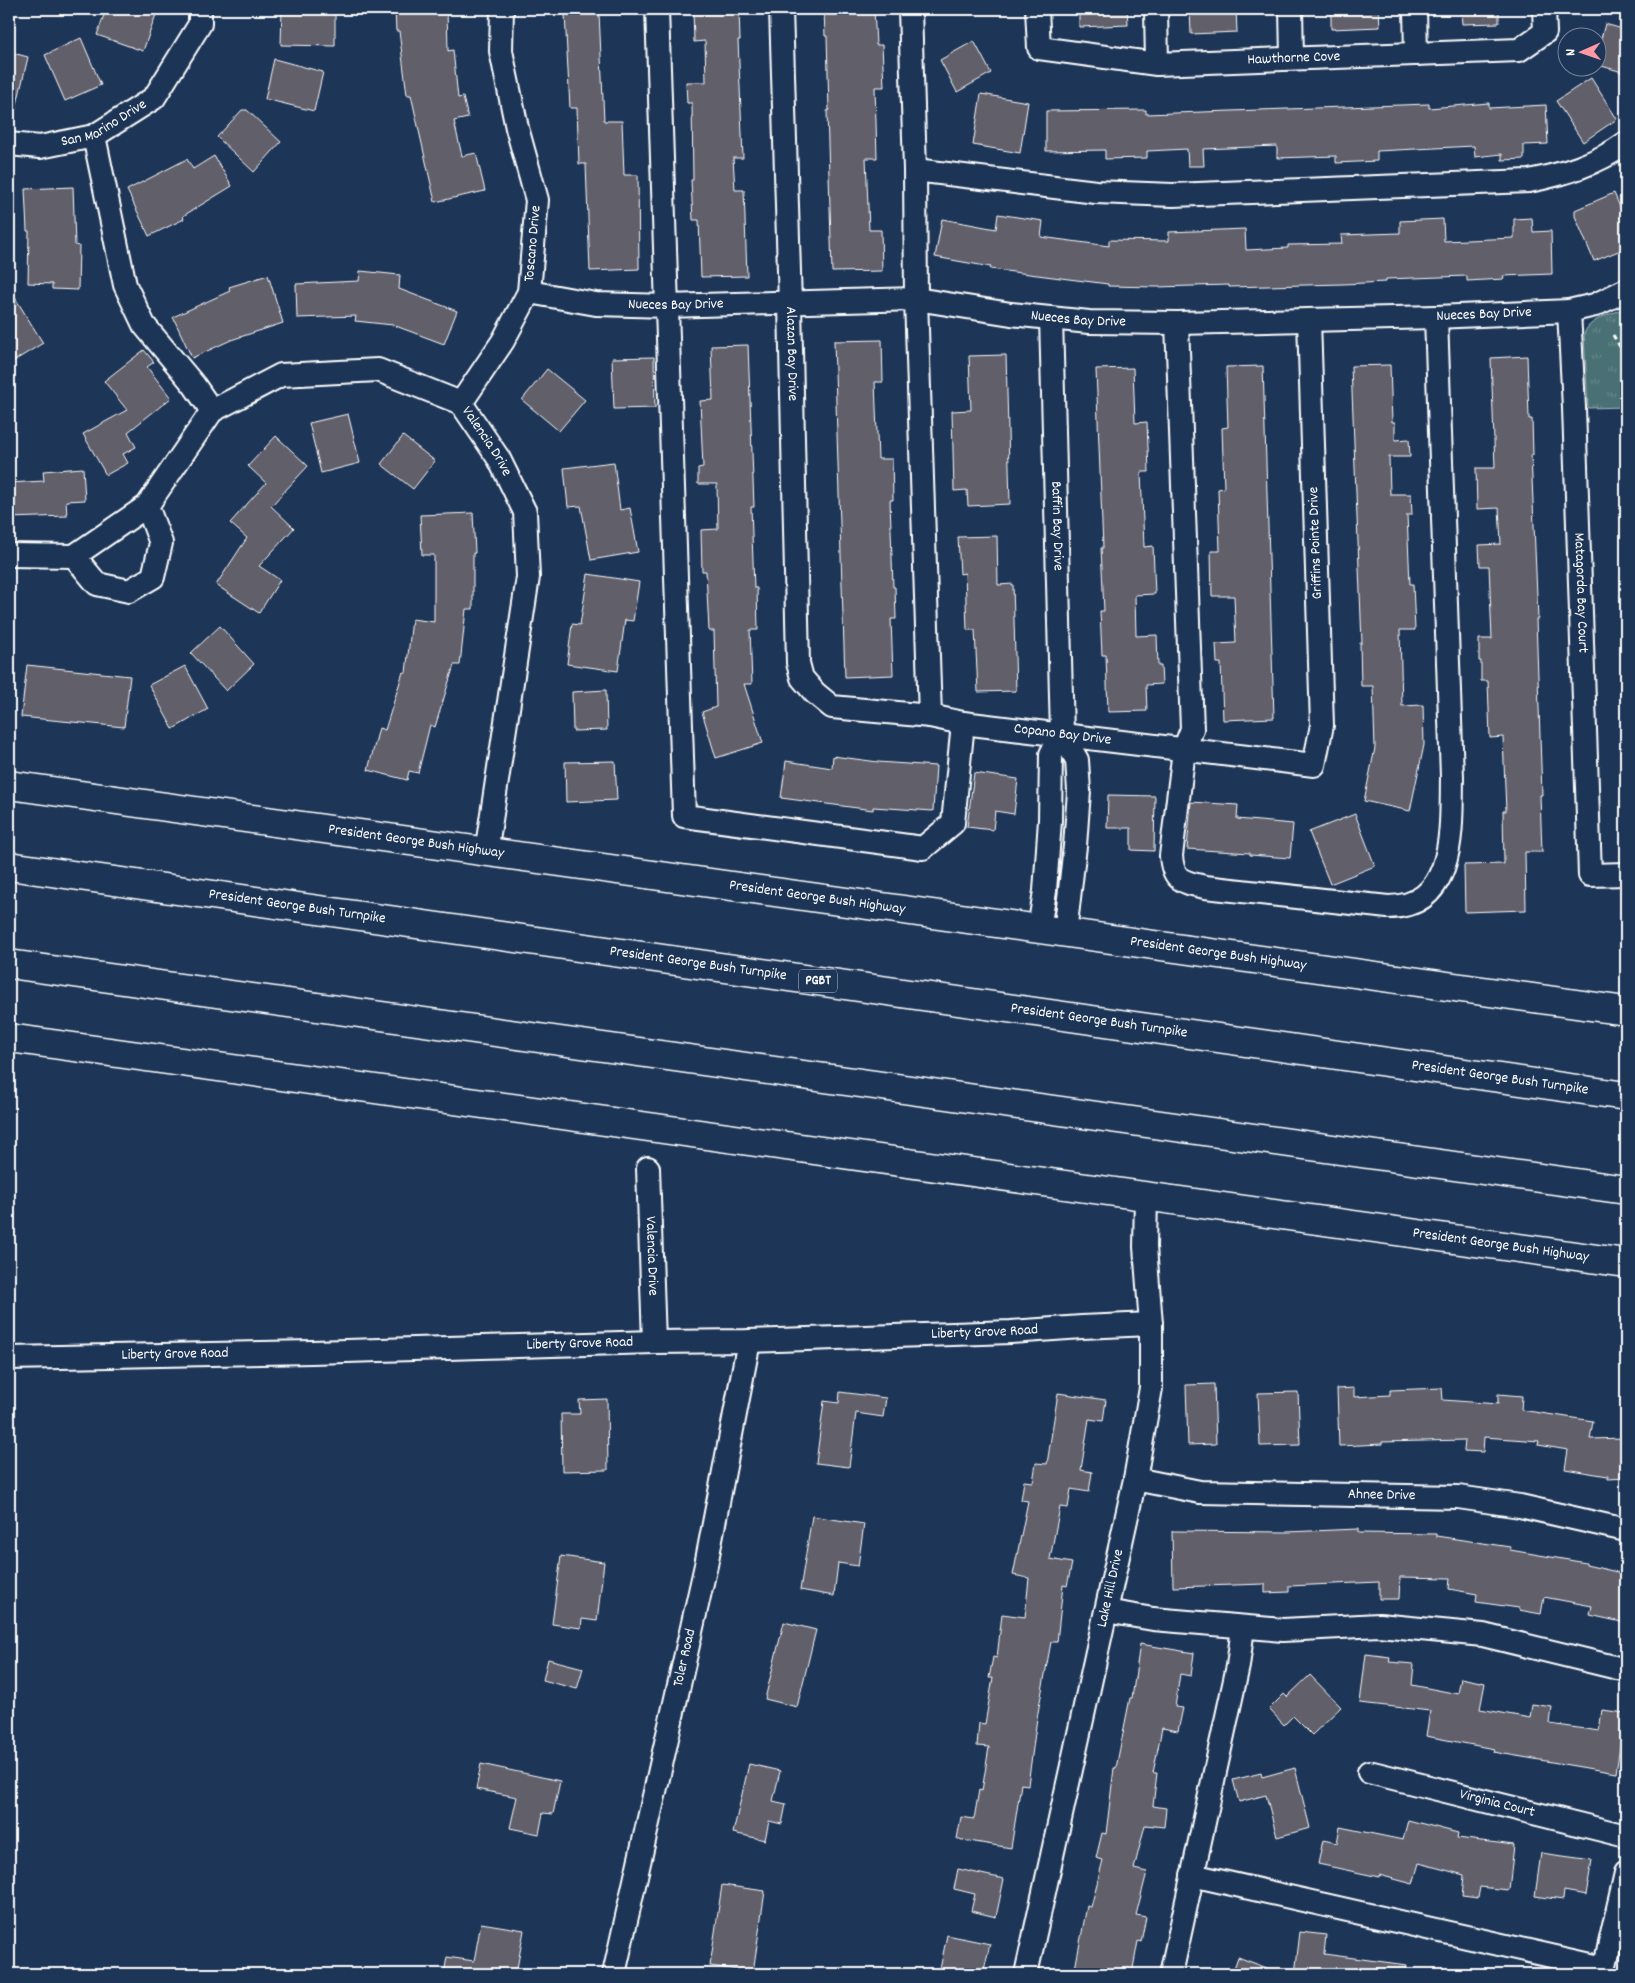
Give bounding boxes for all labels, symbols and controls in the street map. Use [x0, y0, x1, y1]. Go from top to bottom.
north arrow [1558, 28, 1608, 78]
street label: Hawthorne Cove [1247, 46, 1341, 72]
text: N [1561, 48, 1581, 56]
street label: San Marino Drive [59, 94, 152, 153]
street label: Toscano Drive [519, 204, 548, 283]
street label: Nueces Bay Drive [628, 293, 724, 317]
street label: Nueces Bay Drive [1436, 302, 1533, 328]
street label: Nueces Bay Drive [1030, 305, 1127, 333]
street label: Alazan Bay Drive [779, 306, 803, 402]
street label: Valencia Drive [455, 402, 517, 481]
street label: Baffin Bay Drive [1044, 481, 1069, 571]
street label: Griffins Pointe Drive [1303, 486, 1329, 600]
street label: Matagorda Bay Court [1567, 532, 1593, 654]
street label: Copano Bay Drive [1013, 718, 1113, 752]
street label: President George Bush Highway [327, 819, 506, 865]
street label: President George Bush Highway [728, 875, 908, 921]
street label: President George Bush Turnpike [207, 884, 387, 930]
street label: President George Bush Highway [1129, 931, 1309, 977]
street label: President George Bush Turnpike [608, 941, 788, 988]
road number: PGBT [799, 969, 837, 992]
street label: President George Bush Turnpike [1009, 998, 1189, 1045]
street label: President George Bush Turnpike [1410, 1055, 1590, 1102]
street label: Valencia Drive [639, 1216, 663, 1296]
street label: President George Bush Highway [1411, 1222, 1591, 1269]
street label: Liberty Grove Road [931, 1319, 1039, 1346]
street label: Liberty Grove Road [526, 1332, 634, 1357]
street label: Liberty Grove Road [121, 1343, 229, 1367]
street label: Ahnee Drive [1348, 1484, 1416, 1507]
street label: Lake Hill Drive [1092, 1547, 1130, 1629]
street label: Toler Road [668, 1627, 702, 1689]
street label: Virginia Court [1457, 1784, 1537, 1824]

